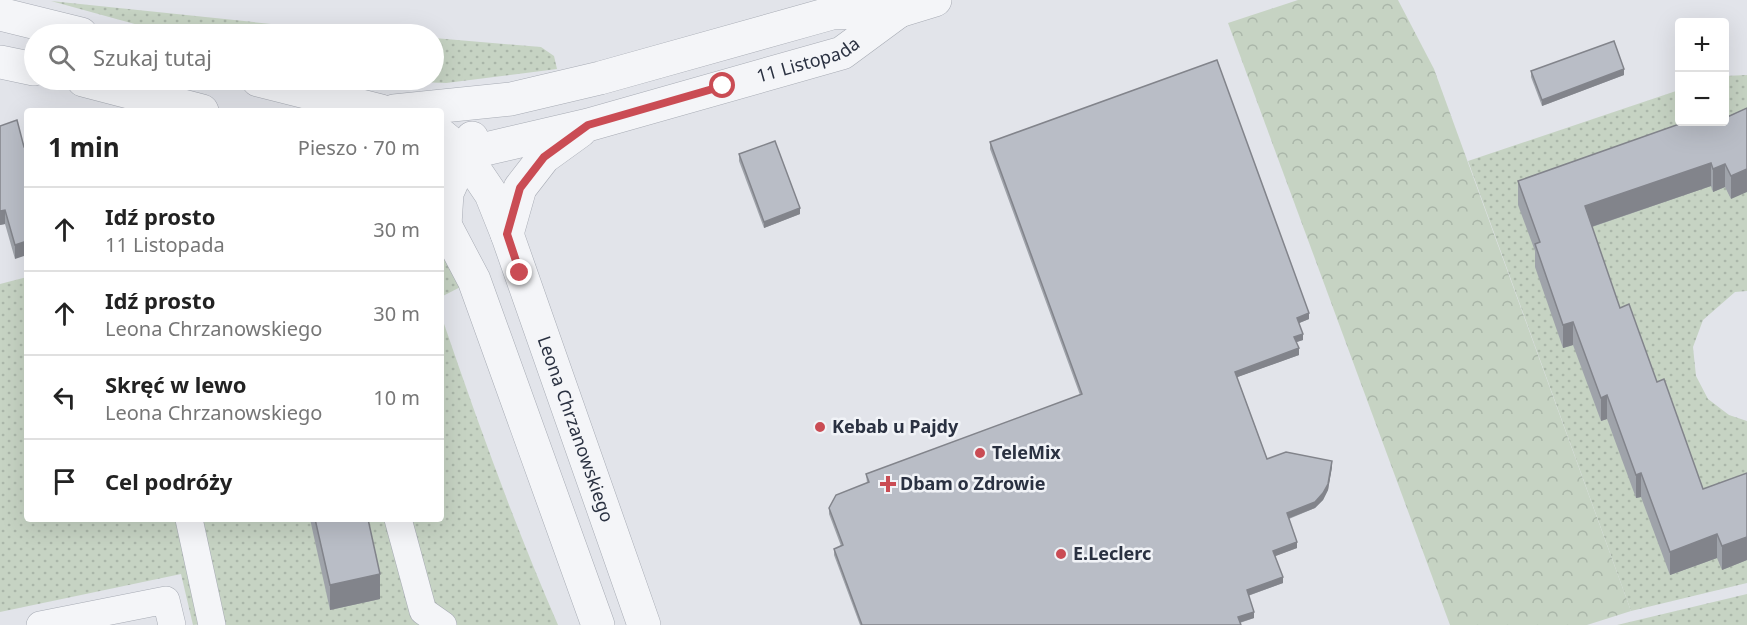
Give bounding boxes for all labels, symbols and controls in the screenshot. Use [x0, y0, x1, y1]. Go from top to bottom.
map controls [1675, 18, 1729, 126]
button: + [1675, 18, 1729, 72]
search box [24, 24, 444, 90]
street label: 11 Listopada [754, 31, 864, 88]
icon: search [45, 41, 78, 74]
text: Szukaj tutaj [93, 42, 212, 72]
route start [709, 72, 735, 98]
button: − [1675, 72, 1729, 126]
text: 1 min [48, 129, 120, 165]
text: Pieszo · 70 m [298, 134, 420, 161]
text: Idź prosto [105, 201, 215, 231]
icon: ahead [48, 213, 81, 246]
text: 30 m [373, 216, 420, 243]
text: 11 Listopada [105, 231, 225, 258]
route end [506, 259, 532, 285]
text: Idź prosto [105, 285, 215, 315]
icon: ahead [48, 297, 81, 330]
text: 30 m [373, 300, 420, 327]
text: Leona Chrzanowskiego [105, 315, 322, 342]
street label: Leona Chrzanowskiego [533, 333, 620, 525]
text: Skręć w lewo [105, 369, 247, 399]
icon: left [48, 381, 81, 414]
text: 10 m [373, 384, 420, 411]
text: Leona Chrzanowskiego [105, 399, 322, 426]
place label: Kebab u Pajdy [832, 414, 959, 438]
marker: Kebab u Pajdy [813, 420, 827, 434]
place label: TeleMix [992, 440, 1061, 464]
marker: TeleMix [973, 446, 987, 460]
icon: arrive [48, 465, 81, 498]
text: Cel podróży [105, 466, 232, 496]
place label: Dbam o Zdrowie [900, 471, 1045, 495]
marker: Dbam o Zdrowie [881, 477, 895, 491]
place label: E.Leclerc [1073, 541, 1151, 565]
marker: E.Leclerc [1054, 547, 1068, 561]

